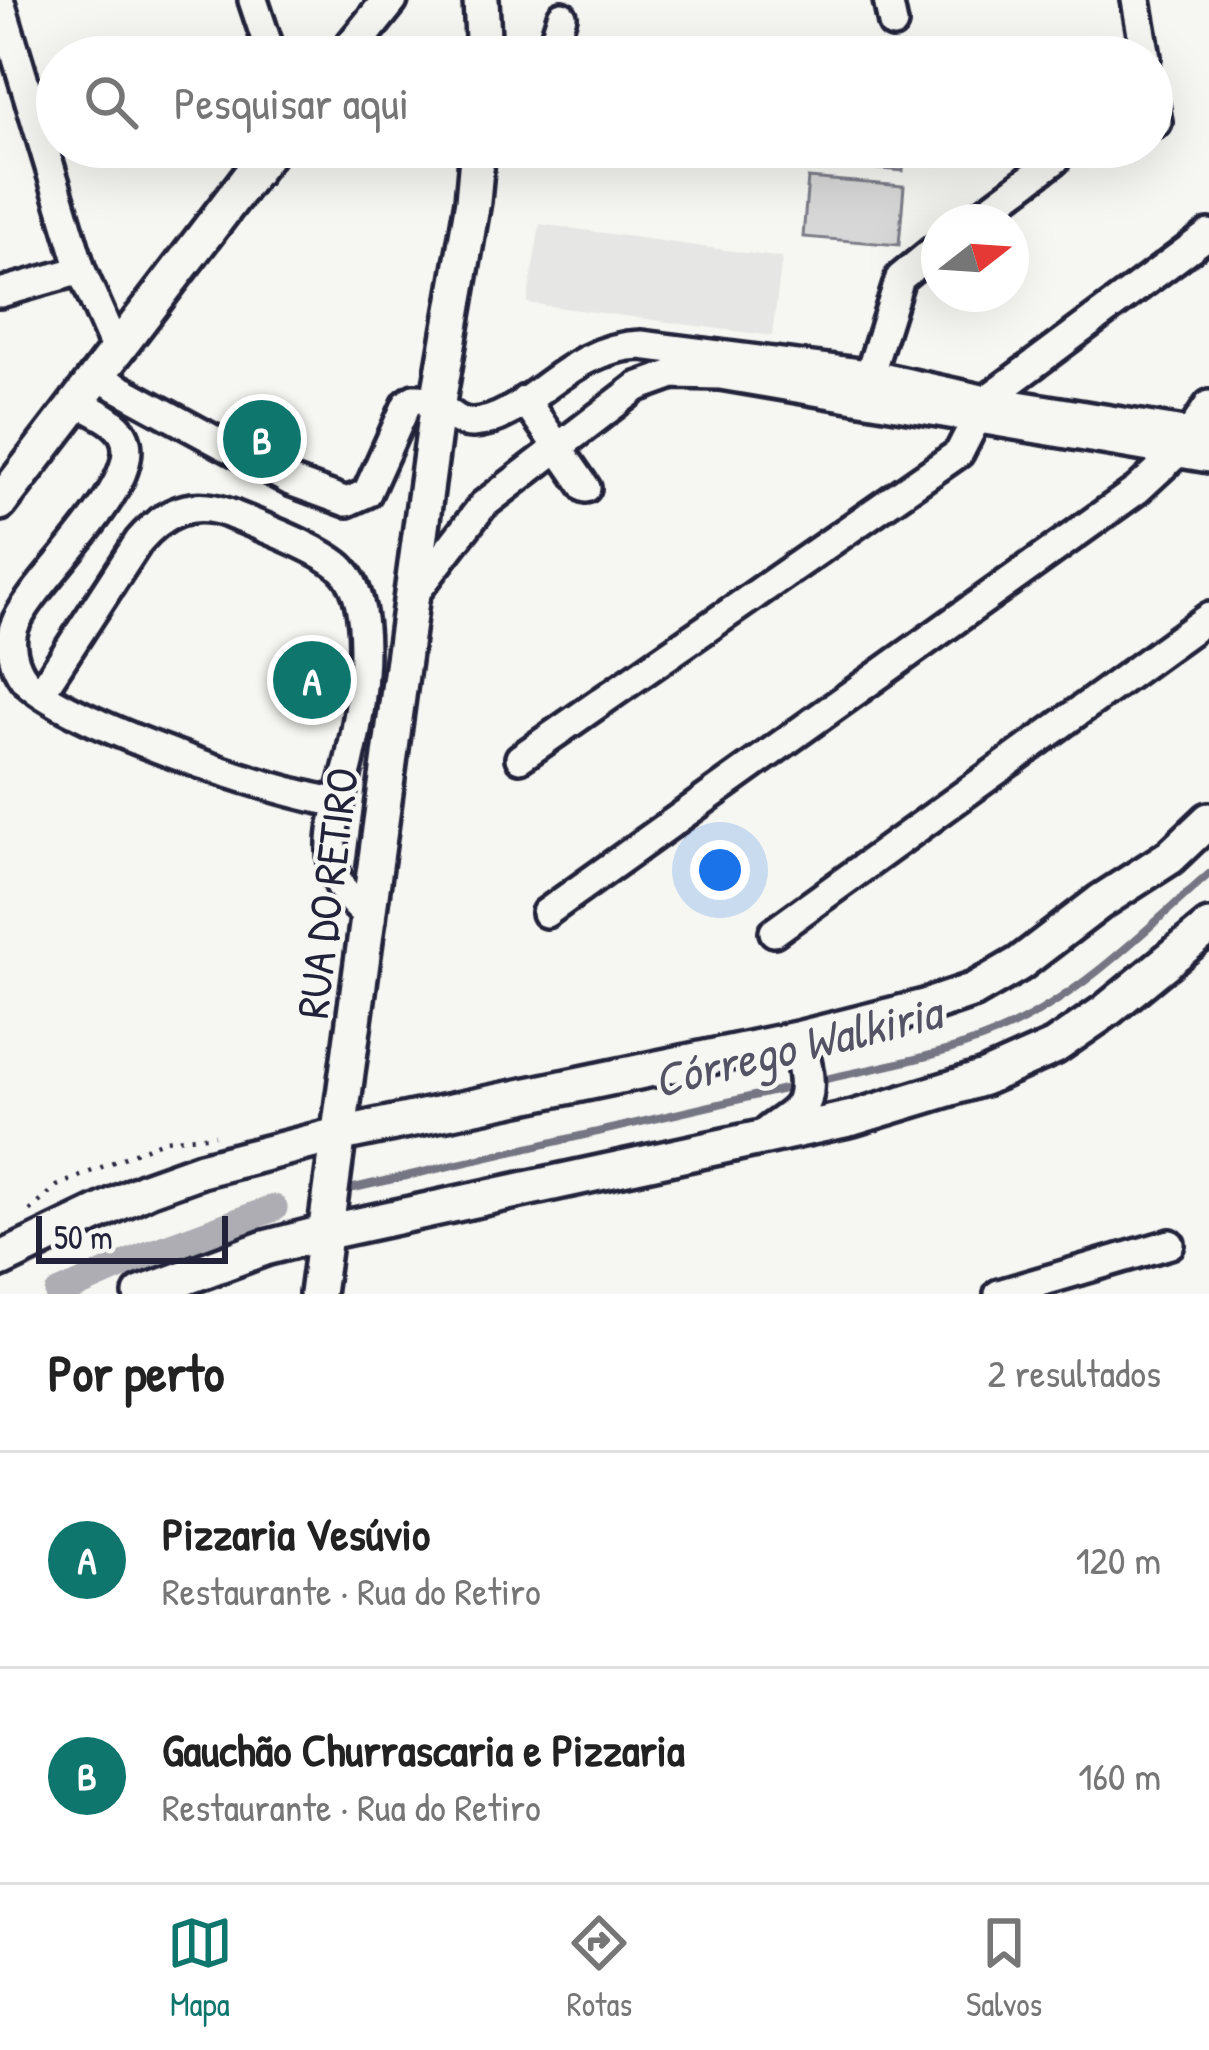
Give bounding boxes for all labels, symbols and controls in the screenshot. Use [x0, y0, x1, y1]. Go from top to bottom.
search box [36, 36, 1173, 168]
icon: search [78, 69, 144, 135]
text: Pesquisar aqui [174, 72, 409, 133]
north arrow [921, 204, 1029, 312]
pin: B [223, 394, 301, 484]
pin: A [273, 635, 351, 725]
street label: RUA DO RETIRO [281, 764, 372, 1022]
your location [690, 840, 750, 900]
water label: Córrego Walkiria [647, 977, 951, 1113]
scale bar [36, 1210, 228, 1263]
text: 50 m [54, 1215, 113, 1259]
text: Por perto [48, 1338, 224, 1407]
text: 2 resultados [988, 1346, 1161, 1399]
text: Pizzaria Vesúvio [162, 1503, 430, 1564]
text: A [77, 1533, 97, 1586]
text: 120 m [1076, 1533, 1161, 1586]
text: Restaurante · Rua do Retiro [162, 1564, 541, 1617]
text: Gauchão Churrascaria e Pizzaria [162, 1719, 685, 1780]
text: B [77, 1749, 97, 1802]
text: 160 m [1078, 1749, 1161, 1802]
text: Restaurante · Rua do Retiro [162, 1780, 541, 1833]
tab: Mapa [167, 1910, 233, 2026]
tab: Rotas [566, 1910, 632, 2026]
tab: Salvos [966, 1910, 1042, 2026]

